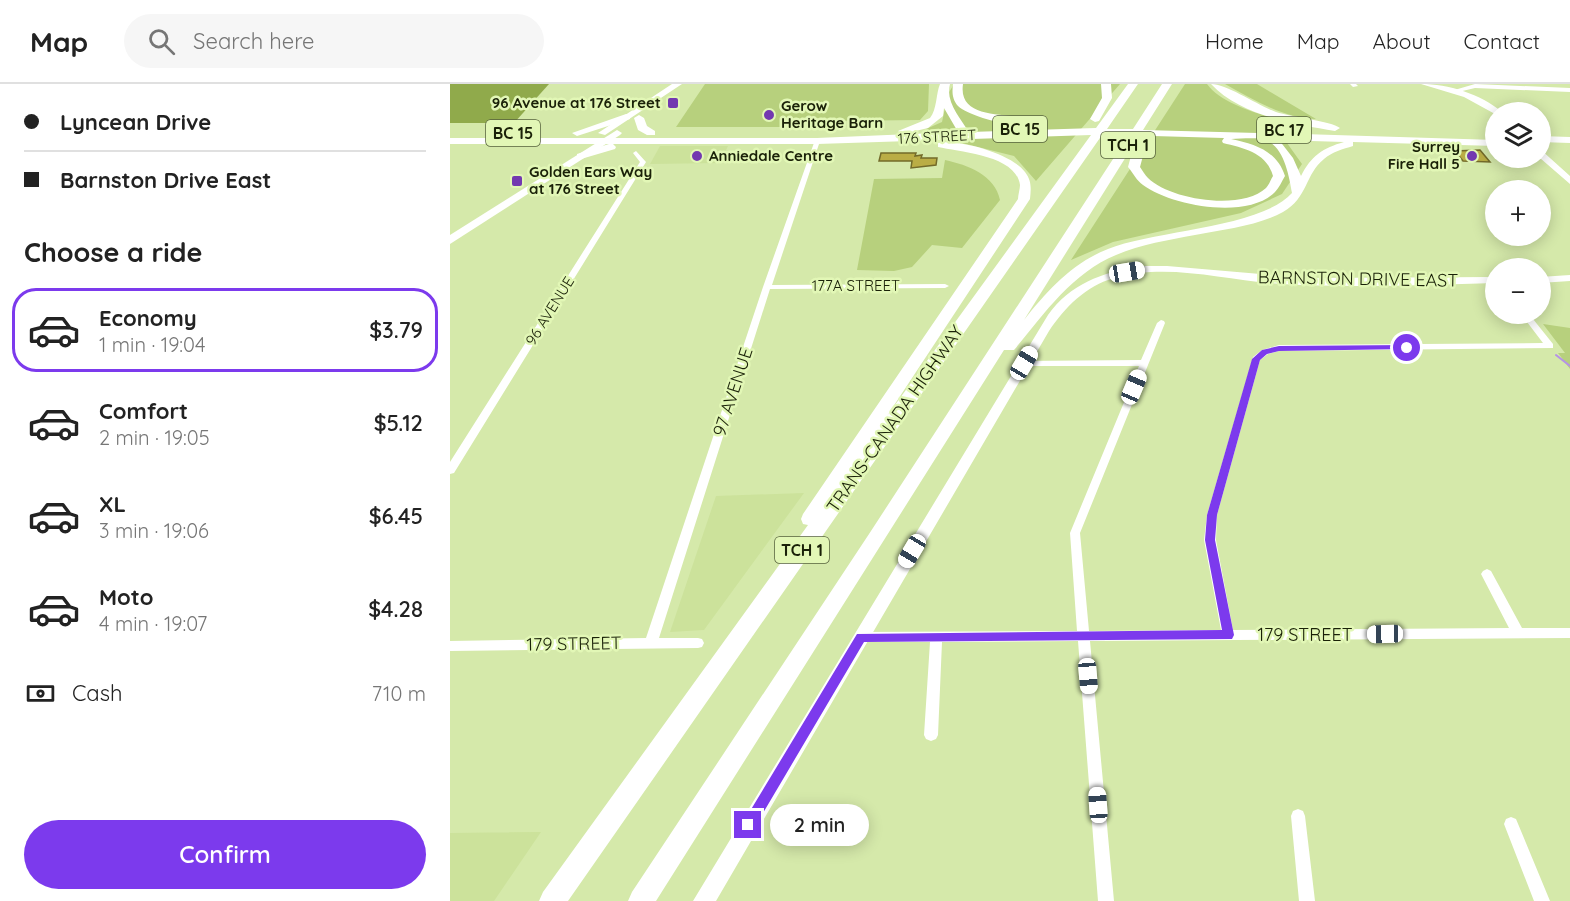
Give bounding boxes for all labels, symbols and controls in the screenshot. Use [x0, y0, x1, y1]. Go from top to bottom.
search box [124, 14, 544, 68]
text: Map [30, 24, 88, 59]
icon: search [145, 25, 178, 58]
text: Search here [193, 27, 315, 55]
text: Home [1205, 28, 1264, 54]
text: Map [1297, 28, 1340, 54]
text: About [1373, 28, 1431, 54]
text: Contact [1464, 28, 1540, 54]
place label: 96 Avenue at 176 Street [492, 93, 661, 112]
marker: 96 Avenue at 176 Street [666, 96, 680, 110]
place label: Gerow Heritage Barn [781, 96, 883, 132]
map controls [1485, 102, 1551, 324]
button: layers [1485, 102, 1551, 168]
text: Lyncean Drive [60, 108, 211, 136]
marker: Gerow Heritage Barn [762, 108, 776, 122]
road number: BC 15 [993, 116, 1047, 142]
road number: BC 17 [1257, 117, 1311, 143]
road number: BC 15 [486, 120, 540, 146]
street label: 176 STREET [897, 125, 977, 148]
road number: TCH 1 [1101, 132, 1155, 158]
place label: Surrey Fire Hall 5 [1388, 137, 1460, 173]
place label: Anniedale Centre [709, 146, 833, 165]
marker: Anniedale Centre [690, 149, 704, 163]
marker: Surrey Fire Hall 5 [1465, 149, 1479, 163]
place label: Golden Ears Way at 176 Street [529, 162, 652, 198]
text: Barnston Drive East [60, 166, 271, 194]
marker: Golden Ears Way at 176 Street [510, 174, 524, 188]
button: + [1485, 180, 1551, 246]
text: Choose a ride [24, 235, 202, 269]
button: − [1485, 258, 1551, 324]
car [1108, 260, 1146, 284]
street label: BARNSTON DRIVE EAST [1258, 265, 1459, 292]
street label: 96 AVENUE [521, 273, 578, 349]
street label: 177A STREET [812, 276, 900, 295]
icon: car [27, 303, 81, 357]
text: Economy [99, 304, 197, 332]
text: $3.79 [369, 316, 423, 344]
street label: TRANS-CANADA HIGHWAY [821, 321, 968, 517]
text: 1 min · 19:04 [99, 332, 206, 357]
route start [1393, 334, 1420, 361]
car [1007, 343, 1041, 383]
street label: 97 AVENUE [707, 345, 758, 439]
car [1119, 367, 1149, 407]
icon: car [27, 396, 81, 450]
text: Comfort [99, 397, 188, 425]
text: $5.12 [374, 409, 423, 437]
text: 2 min · 19:05 [99, 425, 210, 450]
icon: car [27, 489, 81, 543]
text: XL [99, 490, 126, 518]
text: $6.45 [369, 502, 423, 530]
text: 3 min · 19:06 [99, 518, 209, 543]
car [895, 531, 929, 571]
road number: TCH 1 [775, 537, 829, 563]
icon: car [27, 582, 81, 636]
text: Moto [99, 583, 153, 611]
text: $4.28 [368, 595, 423, 623]
text: 4 min · 19:07 [99, 611, 207, 636]
street label: 179 STREET [1257, 623, 1353, 646]
car [1367, 625, 1403, 643]
street label: 179 STREET [526, 631, 622, 656]
car [1077, 657, 1099, 695]
icon: cash [24, 677, 57, 710]
text: Cash [72, 679, 123, 707]
text: 710 m [372, 681, 426, 706]
car [1088, 786, 1108, 824]
callout: 2 min [769, 804, 868, 846]
route end [734, 811, 761, 838]
text: 2 min [794, 812, 845, 837]
button: Confirm [24, 820, 426, 889]

